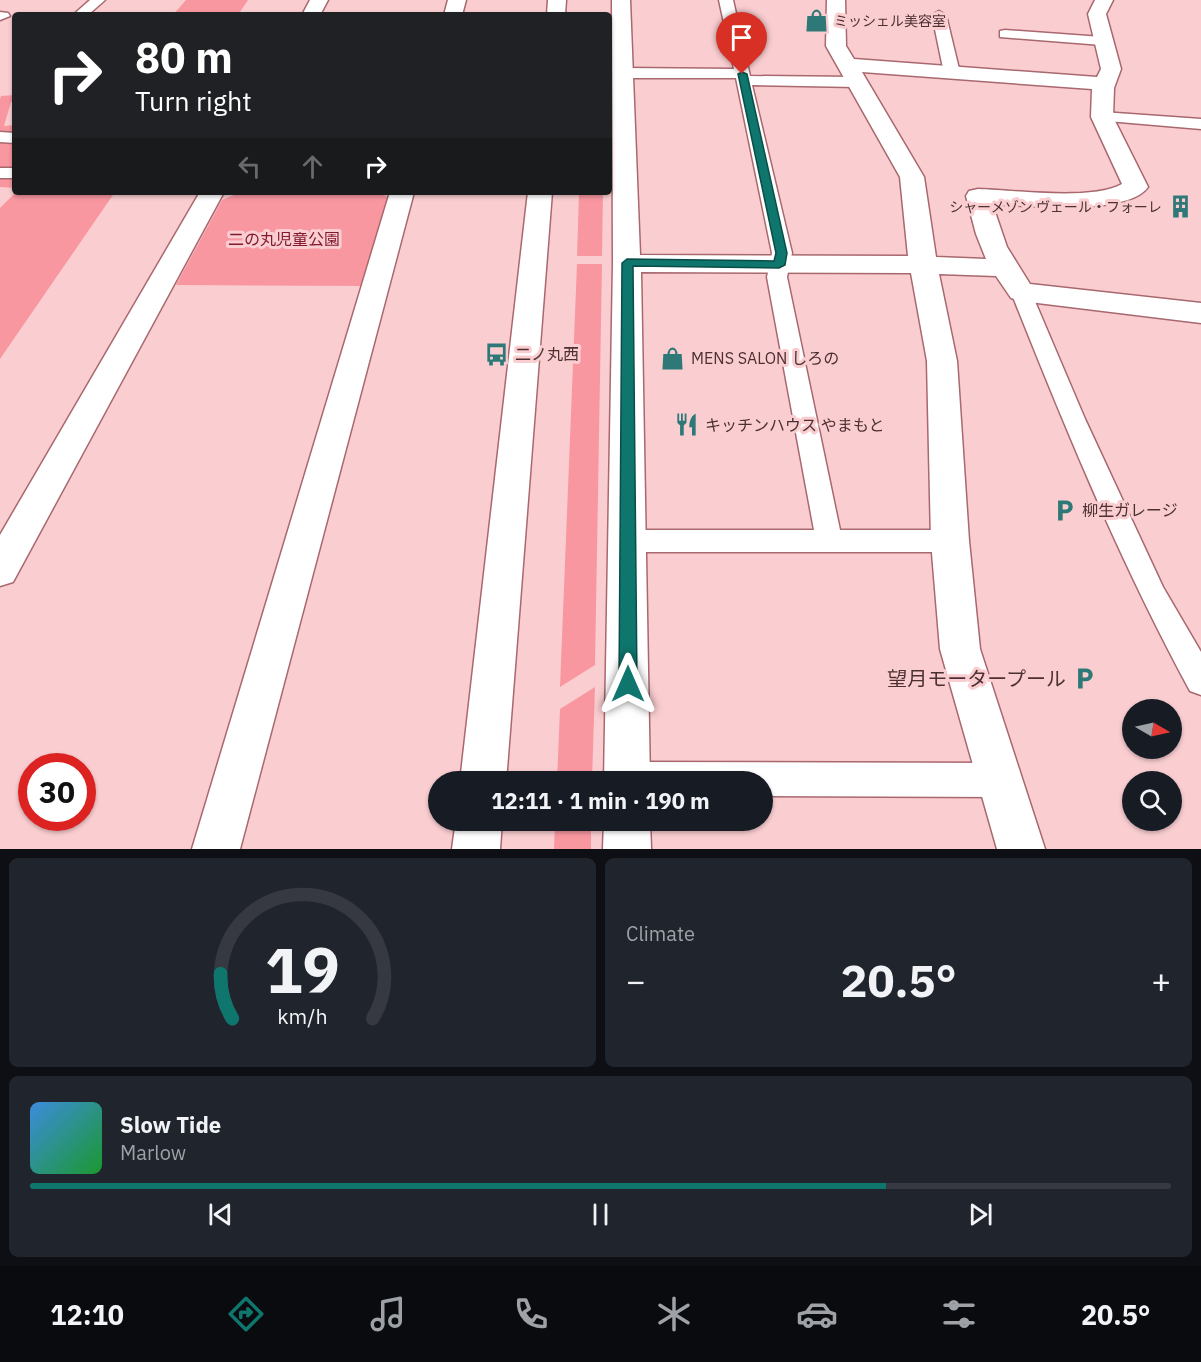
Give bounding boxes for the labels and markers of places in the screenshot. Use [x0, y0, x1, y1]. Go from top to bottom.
shop icon: ミッシェル美容室 [803, 8, 829, 34]
pin [716, 12, 767, 74]
place label: ミッシェル美容室 [834, 12, 946, 30]
building icon: シャーメゾン ヴェール・フォーレ [1167, 194, 1193, 220]
place label: シャーメゾン ヴェール・フォーレ [949, 198, 1162, 216]
bus stop icon: 二ノ丸西 [484, 341, 510, 367]
place label: 二ノ丸西 [515, 344, 579, 364]
shop icon: MENS SALON しろの [660, 345, 686, 371]
place label: MENS SALON しろの [691, 348, 839, 368]
restaurant icon: キッチンハウス やまもと [674, 412, 700, 438]
place label: キッチンハウス やまもと [705, 415, 884, 435]
parking icon: 柳生ガレージ [1051, 497, 1077, 523]
place label: 柳生ガレージ [1082, 500, 1178, 520]
place label: 望月モータープール [887, 665, 1066, 692]
parking icon: 望月モータープール [1071, 666, 1097, 692]

